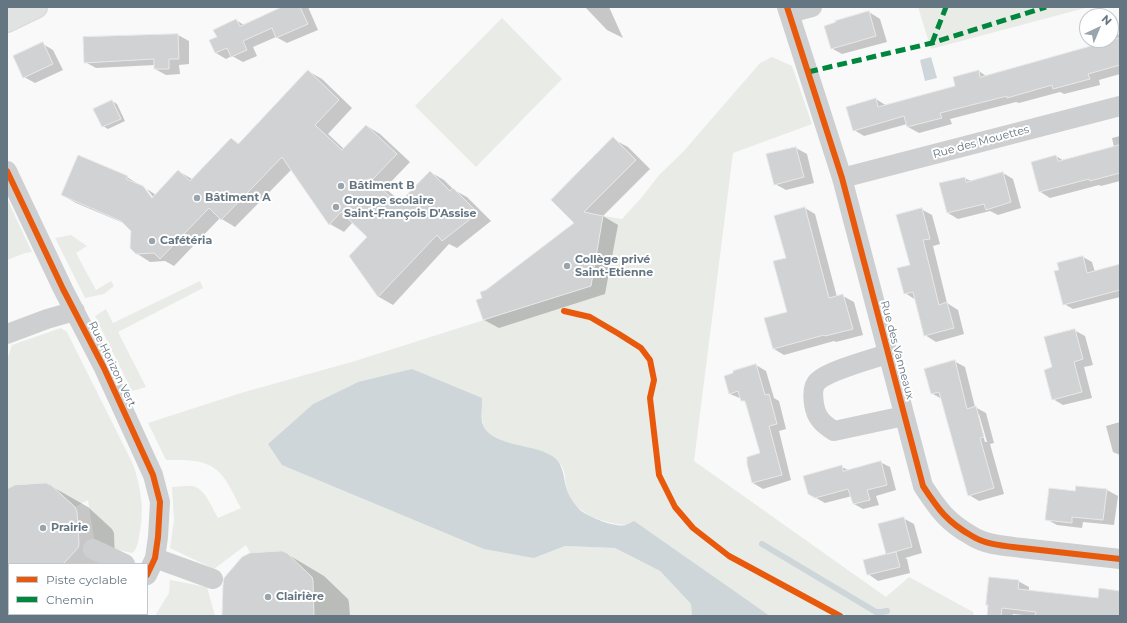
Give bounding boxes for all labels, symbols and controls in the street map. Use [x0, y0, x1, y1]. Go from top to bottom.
north arrow [1079, 8, 1119, 48]
text: N [1099, 12, 1115, 28]
street label: Rue des Mouettes [931, 123, 1031, 161]
place label: Bâtiment B [349, 179, 415, 193]
marker: Bâtiment B [336, 181, 346, 191]
place label: Bâtiment A [205, 191, 271, 205]
marker: Bâtiment A [192, 193, 202, 203]
place label: Groupe scolaire Saint-François D'Assise [344, 194, 476, 220]
marker: Groupe scolaire Saint-François D'Assise [331, 202, 341, 212]
place label: Cafétéria [160, 234, 212, 248]
marker: Cafétéria [147, 236, 157, 246]
place label: Collège privé Saint-Etienne [575, 253, 653, 279]
marker: Collège privé Saint-Etienne [562, 261, 572, 271]
street label: Rue des Vanneaux [877, 299, 917, 401]
street label: Rue Horizon Vert [86, 319, 138, 409]
place label: Prairie [51, 521, 88, 535]
marker: Prairie [38, 523, 48, 533]
legend [8, 563, 148, 615]
text: Piste cyclable [46, 572, 127, 587]
place label: Clairière [276, 590, 324, 604]
text: Chemin [46, 592, 94, 607]
marker: Clairière [263, 592, 273, 602]

